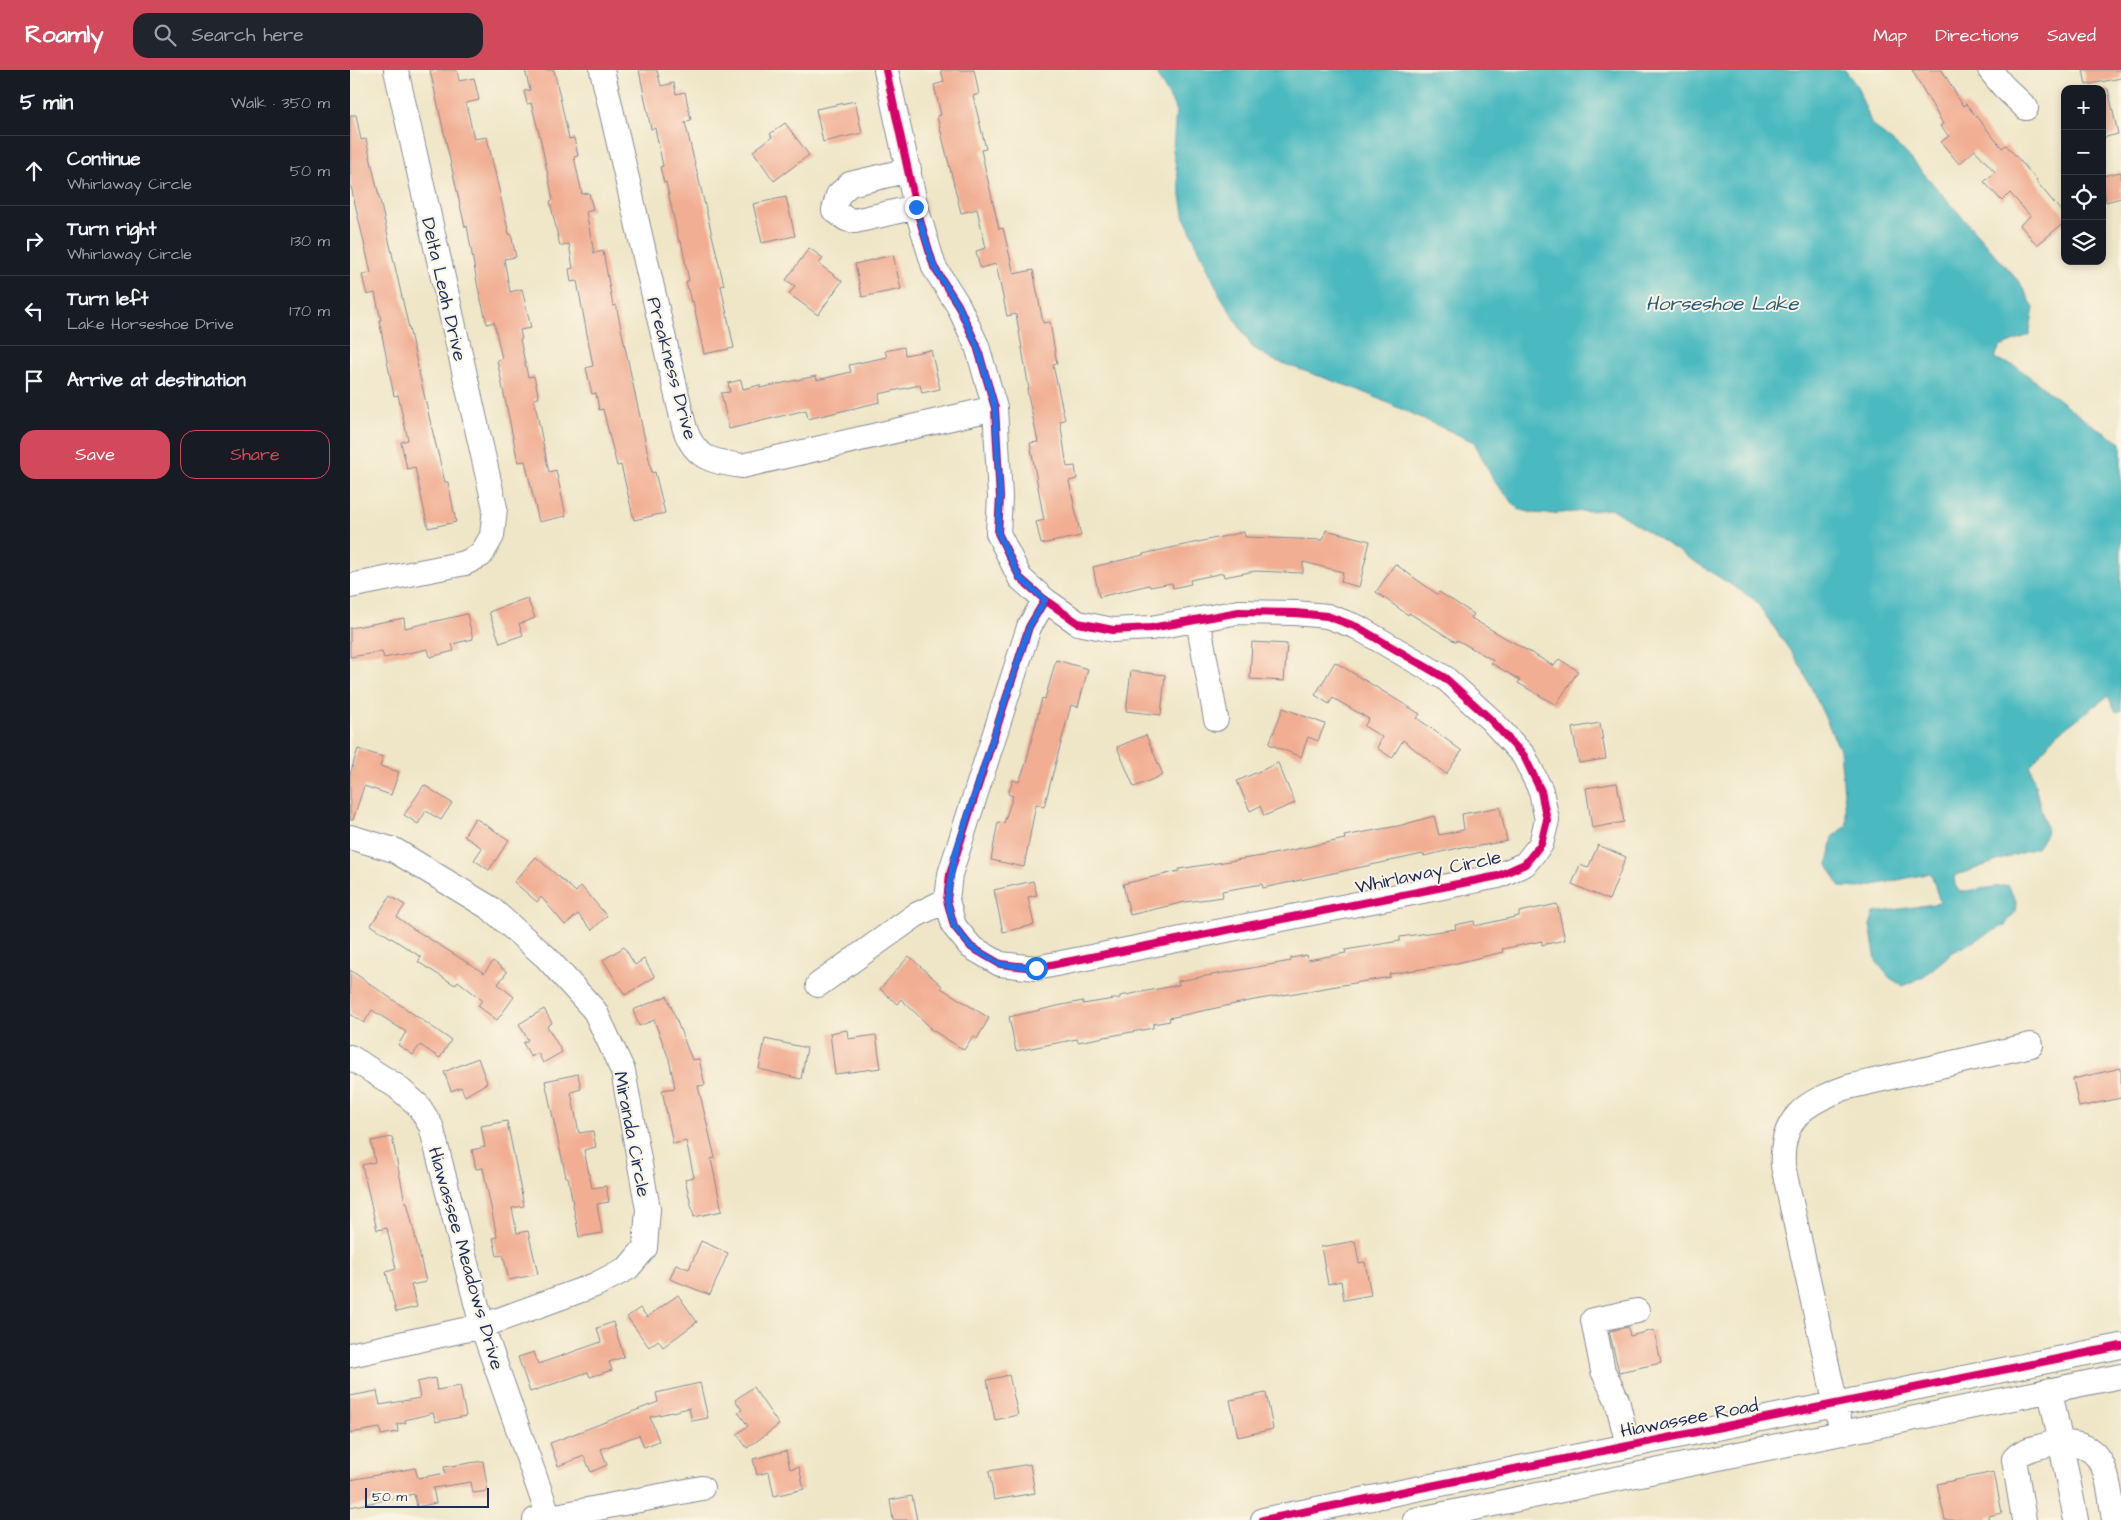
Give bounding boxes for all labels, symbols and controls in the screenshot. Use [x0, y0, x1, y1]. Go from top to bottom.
search box [133, 13, 483, 58]
text: Roamly [25, 18, 103, 52]
icon: search [151, 21, 179, 49]
text: Search here [191, 22, 304, 49]
text: Map [1873, 23, 1907, 48]
text: Directions [1935, 23, 2019, 48]
text: Saved [2047, 23, 2096, 48]
map controls [2061, 85, 2106, 265]
button: + [2061, 85, 2106, 130]
text: 5 min [20, 88, 73, 117]
text: Walk · 350 m [231, 92, 330, 114]
button: − [2061, 130, 2106, 175]
text: Continue [67, 146, 141, 173]
icon: ahead [20, 157, 48, 185]
text: 50 m [290, 160, 330, 182]
text: Whirlaway Circle [67, 173, 192, 195]
button: locate [2061, 175, 2106, 220]
route end [905, 196, 928, 219]
street label: Delta Leah Drive [414, 215, 473, 364]
text: Turn right [67, 216, 156, 243]
button: layers [2061, 220, 2106, 265]
icon: right [20, 227, 48, 255]
text: 130 m [291, 230, 330, 252]
text: Whirlaway Circle [67, 243, 192, 265]
text: Turn left [67, 286, 148, 313]
water label: Horseshoe Lake [1646, 290, 1799, 318]
street label: Preakness Drive [640, 294, 704, 443]
icon: left [20, 297, 48, 325]
text: 170 m [289, 300, 330, 322]
text: Lake Horseshoe Drive [67, 313, 234, 335]
icon: arrive [20, 367, 48, 395]
text: Arrive at destination [67, 367, 246, 394]
button: Save [20, 430, 170, 479]
button: Share [180, 430, 330, 479]
street label: Whirlaway Circle [1353, 844, 1504, 902]
route start [1025, 957, 1048, 980]
street label: Miranda Circle [606, 1069, 657, 1199]
street label: Hiawassee Meadows Drive [421, 1144, 510, 1373]
street label: Hiawassee Road [1618, 1392, 1761, 1445]
scale bar [365, 1485, 489, 1508]
text: 50 m [372, 1487, 407, 1507]

